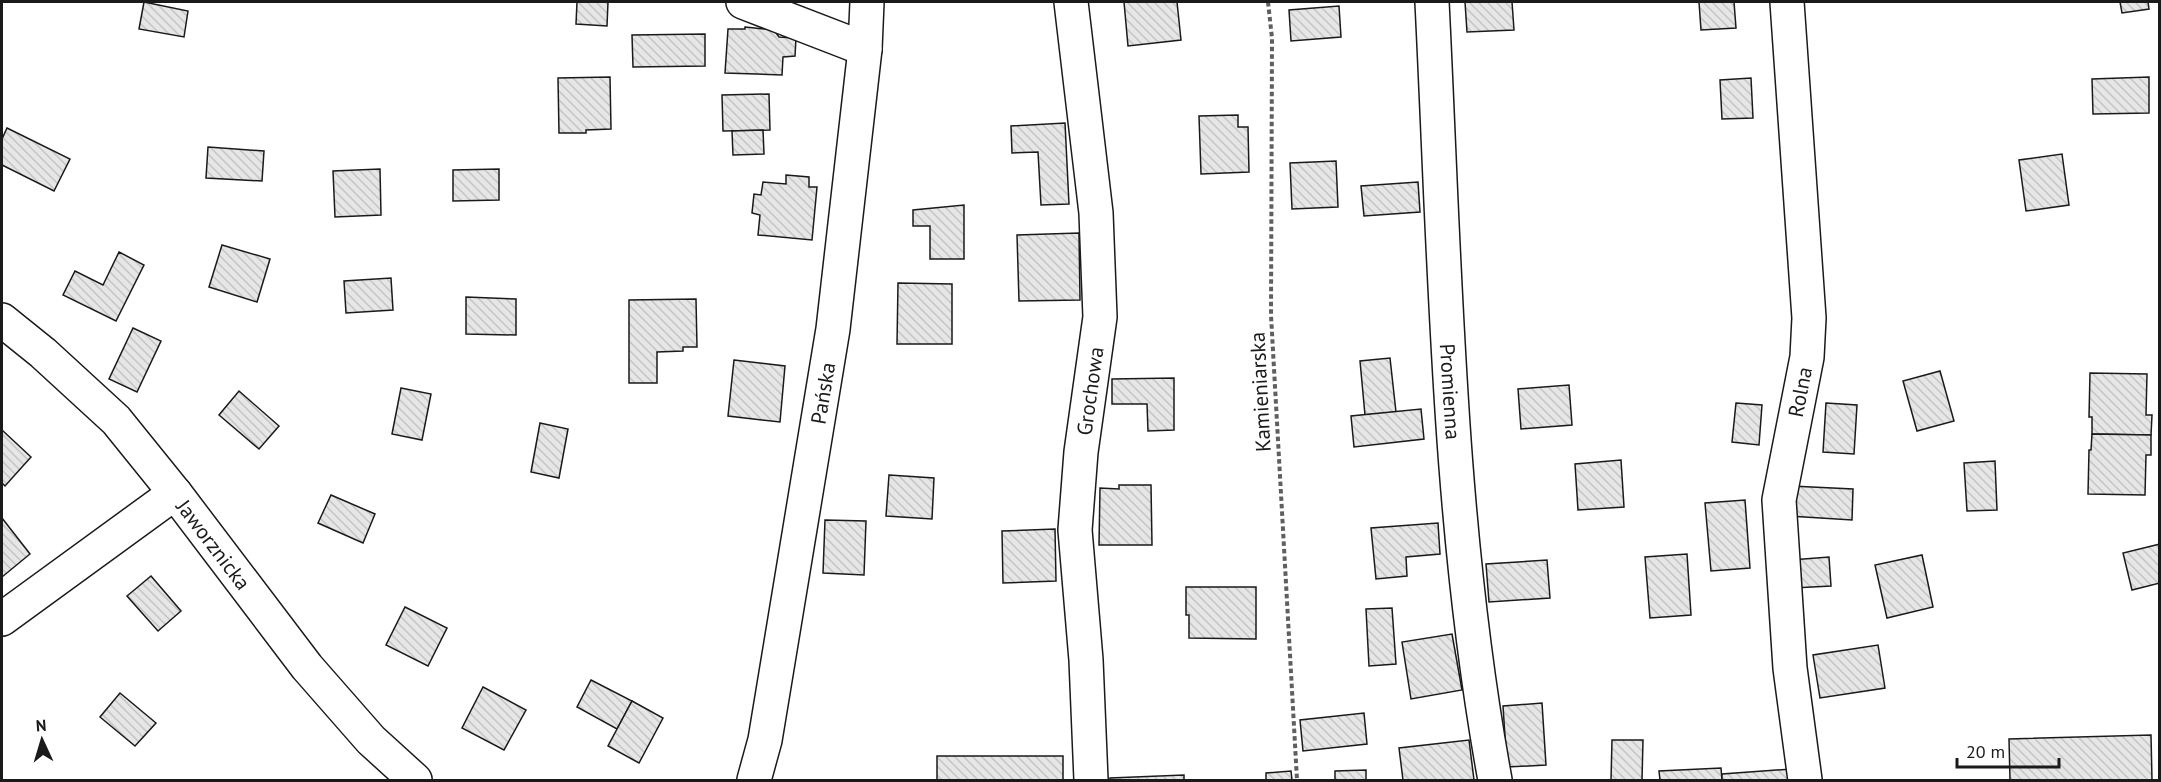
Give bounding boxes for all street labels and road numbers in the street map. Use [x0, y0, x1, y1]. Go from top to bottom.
street label: Kamieniarska [1243, 331, 1277, 453]
street label: Promienna [1434, 343, 1467, 441]
street label: Grochowa [1070, 345, 1110, 437]
street label: Pańska [804, 360, 841, 426]
street label: Rolna [1782, 364, 1818, 420]
street label: Jaworznicka [170, 493, 257, 595]

